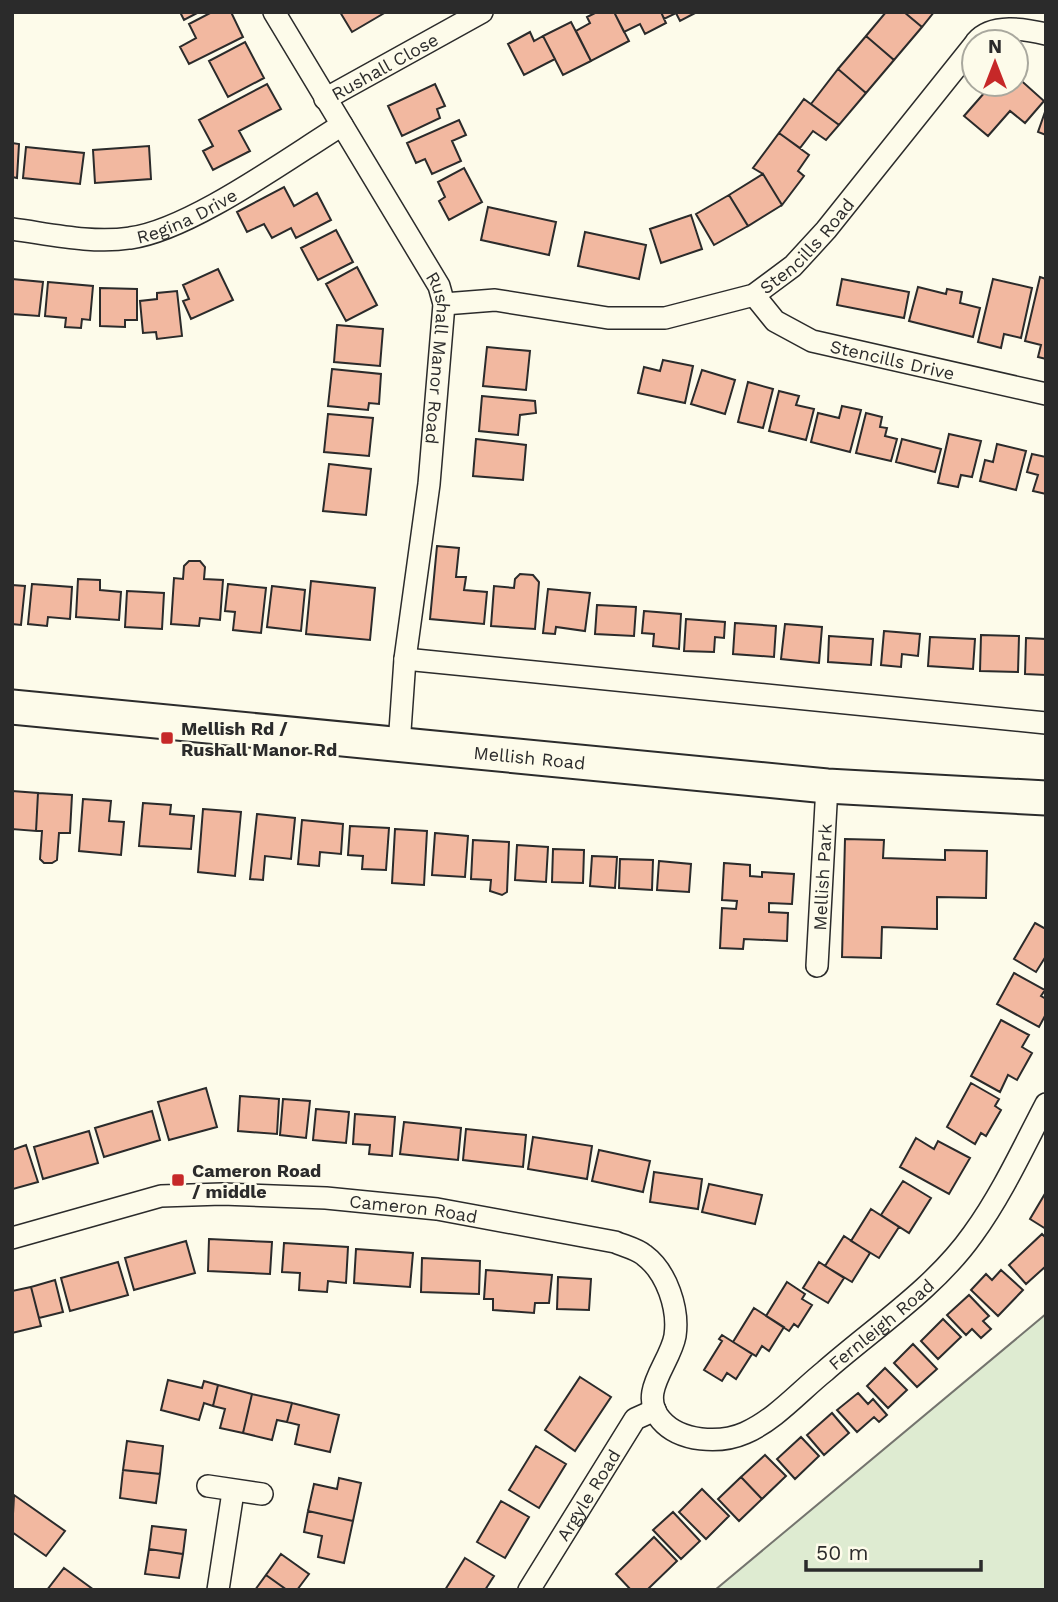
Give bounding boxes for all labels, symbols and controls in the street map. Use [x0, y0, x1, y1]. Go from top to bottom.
street label: Rushall Close [327, 28, 442, 104]
north arrow [960, 28, 1030, 98]
text: N [988, 35, 1002, 58]
street label: Regina Drive [134, 184, 241, 247]
street label: Stencills Road [755, 194, 858, 298]
street label: Rushall Manor Road [422, 268, 455, 445]
street label: Stencills Drive [828, 335, 957, 383]
place label: Mellish Rd / Rushall Manor Rd [181, 718, 337, 760]
marker: Mellish Rd / Rushall Manor Rd [159, 730, 175, 746]
street label: Mellish Road [473, 741, 586, 773]
street label: Mellish Park [808, 823, 835, 931]
place label: Cameron Road / middle [192, 1160, 321, 1202]
marker: Cameron Road / middle [170, 1172, 186, 1188]
street label: Cameron Road [348, 1190, 479, 1227]
street label: Fernleigh Road [824, 1274, 938, 1374]
street label: Argyle Road [552, 1445, 624, 1544]
scale bar [806, 1528, 981, 1572]
text: 50 m [816, 1540, 868, 1565]

